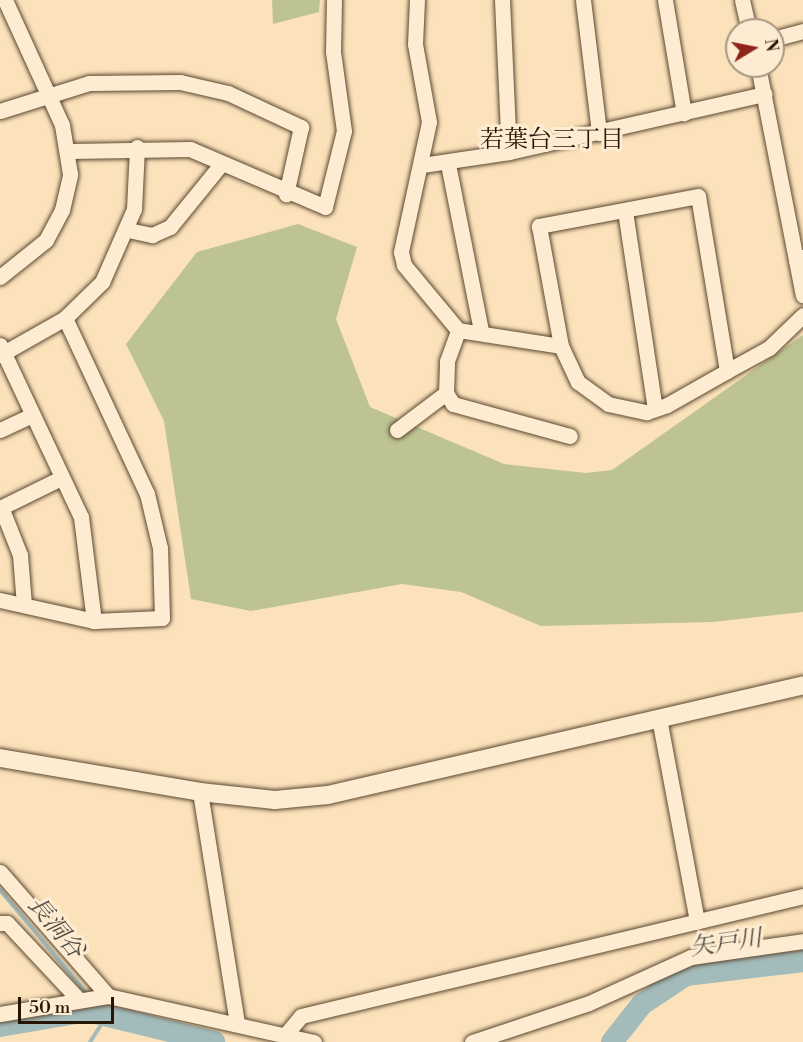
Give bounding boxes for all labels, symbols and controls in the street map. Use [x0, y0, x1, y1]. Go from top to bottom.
north arrow [725, 18, 785, 78]
text: N [760, 37, 782, 53]
district label: 若葉台三丁目 [480, 127, 624, 155]
water label: 長洞谷 [21, 891, 89, 965]
water label: 矢戸川 [688, 925, 764, 963]
scale bar [21, 985, 117, 1023]
text: 50 m [29, 996, 70, 1019]

